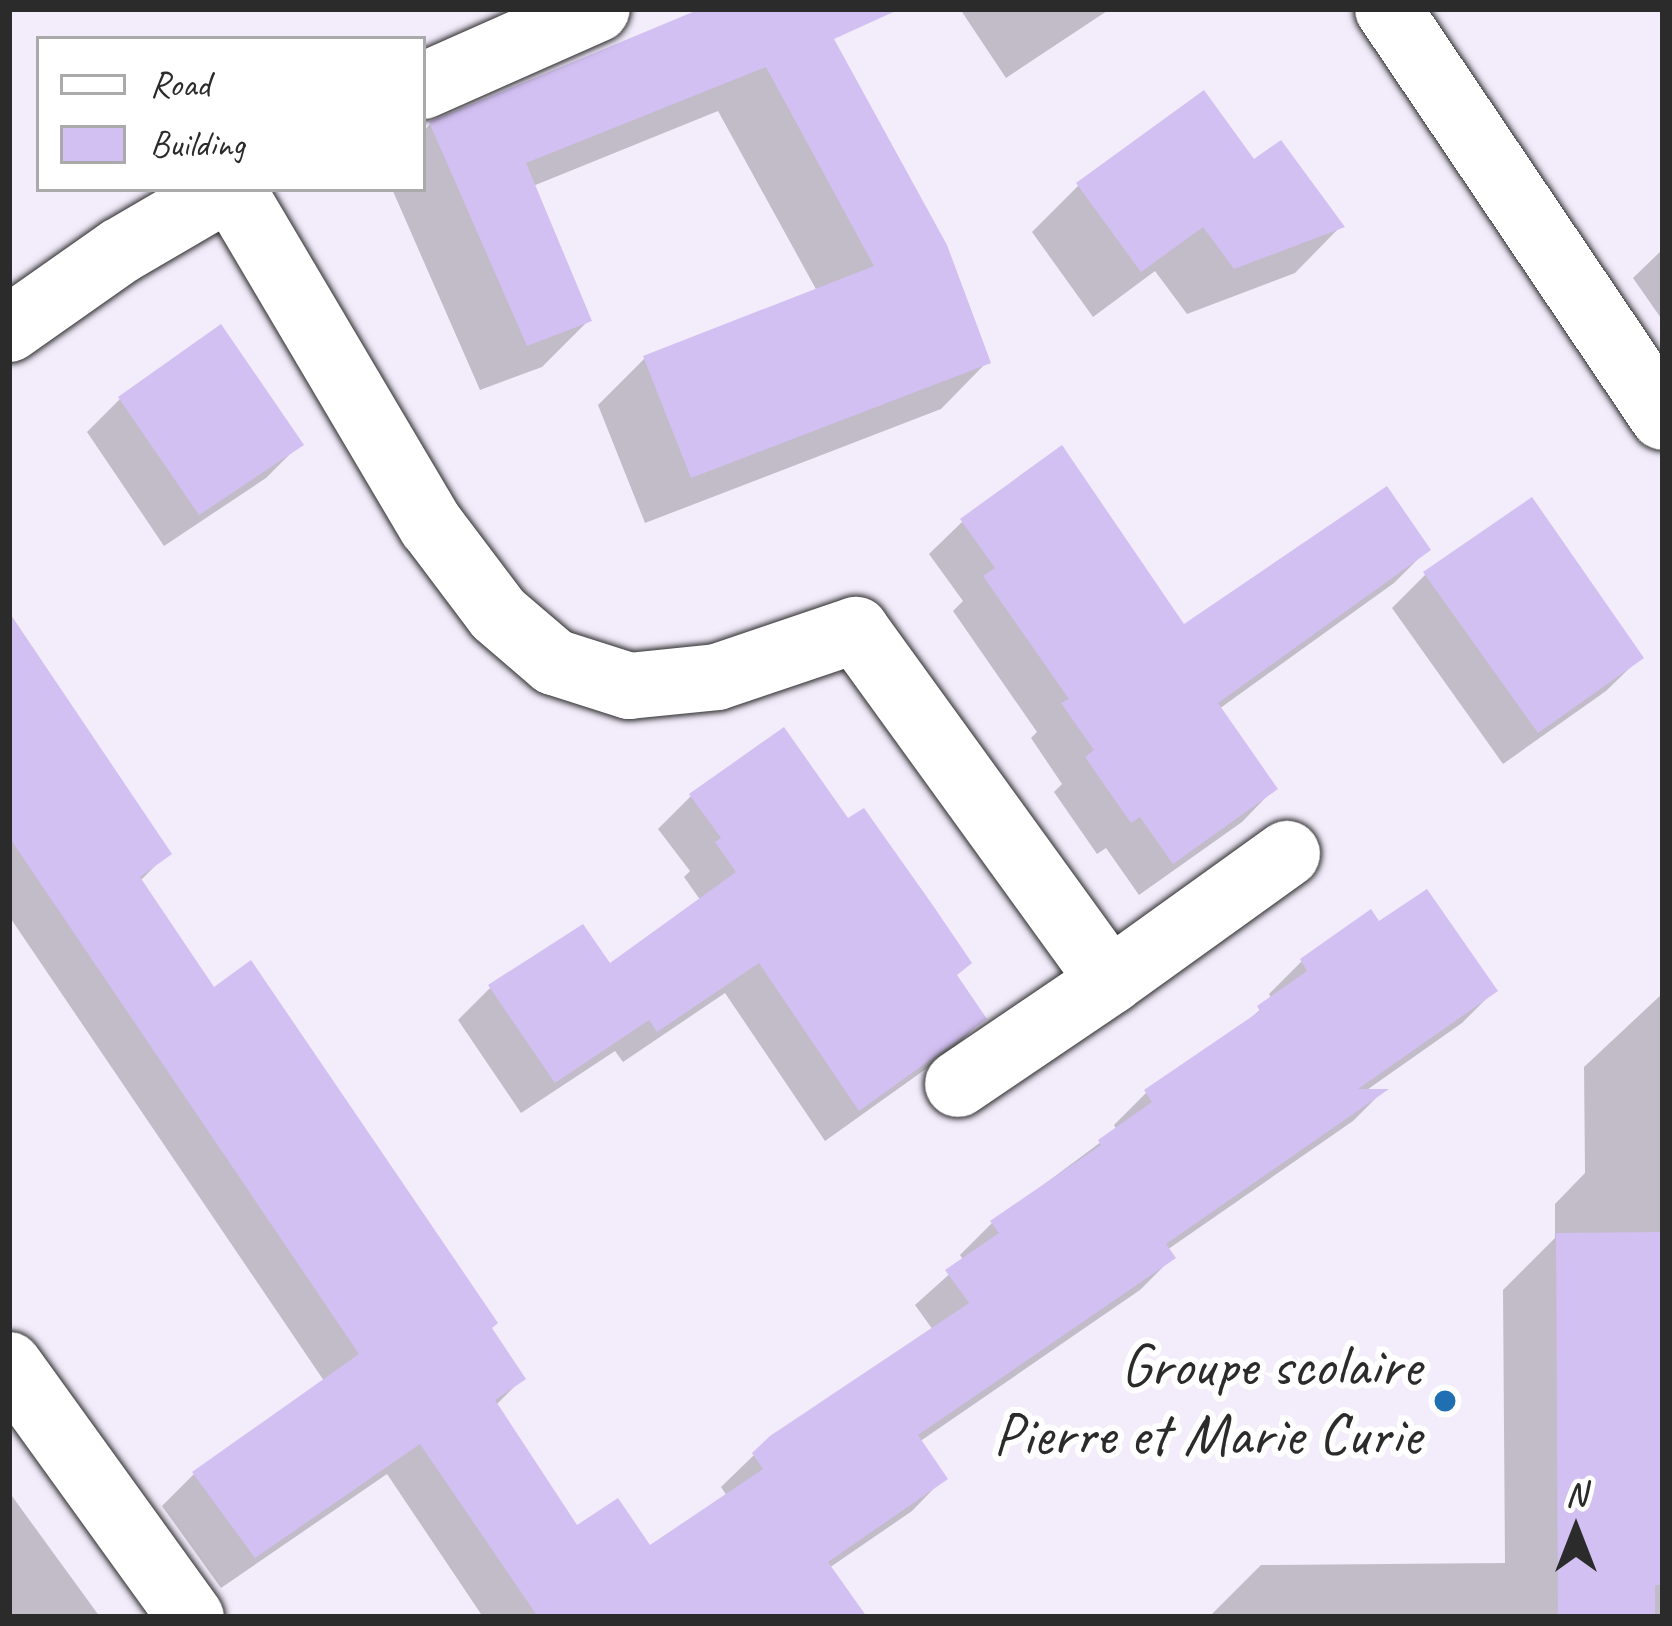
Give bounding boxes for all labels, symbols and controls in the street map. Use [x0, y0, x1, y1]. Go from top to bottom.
legend [36, 36, 426, 192]
text: Road [150, 61, 210, 107]
text: Building [150, 121, 245, 167]
place label: Groupe scolaire Pierre et Marie Curie [992, 1330, 1421, 1471]
marker: Groupe scolaire Pierre et Marie Curie [1432, 1388, 1458, 1414]
north arrow [1516, 1470, 1636, 1590]
text: N [1566, 1473, 1586, 1515]

